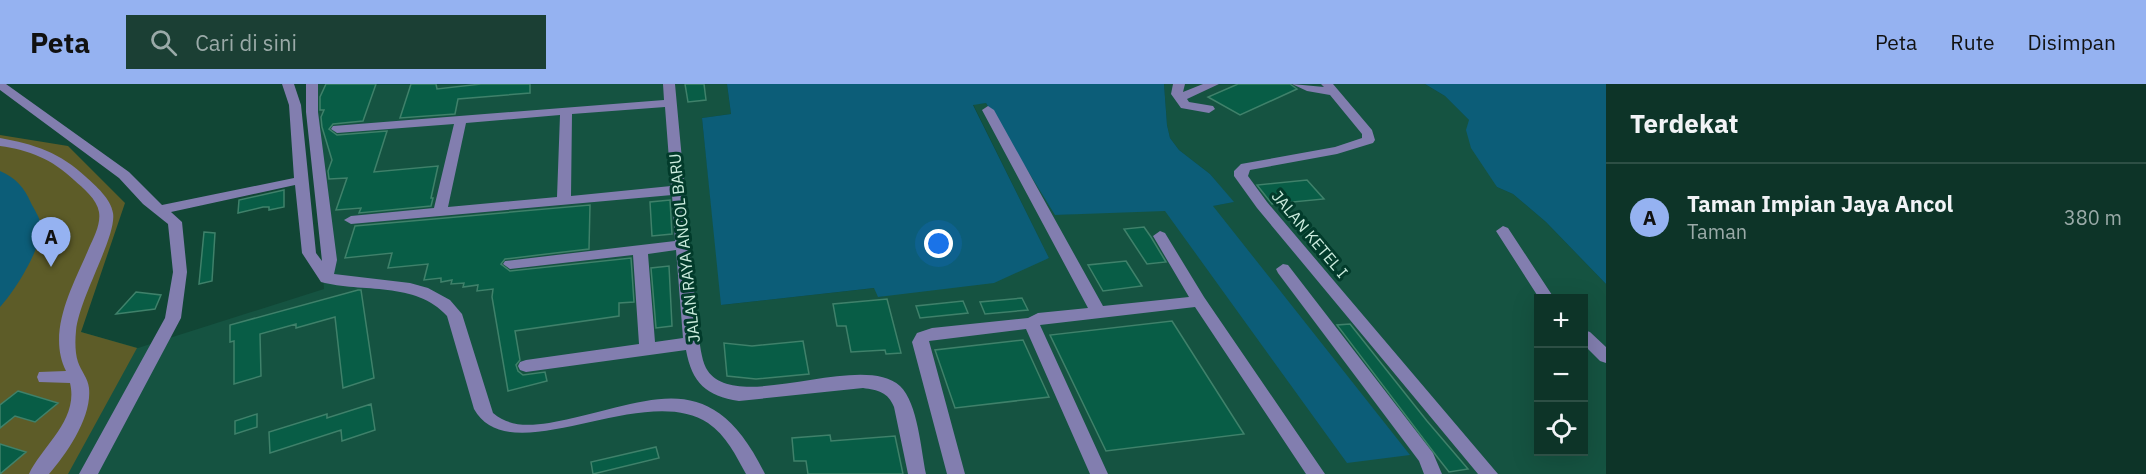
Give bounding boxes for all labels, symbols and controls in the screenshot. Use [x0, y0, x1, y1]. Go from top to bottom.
search box [126, 15, 546, 69]
text: Peta [30, 24, 90, 61]
icon: search [147, 26, 180, 59]
text: Cari di sini [195, 28, 297, 57]
text: Peta [1875, 28, 1917, 56]
text: Rute [1950, 28, 1995, 56]
text: Disimpan [2028, 28, 2116, 56]
text: Terdekat [1630, 106, 1739, 140]
street label: JALAN RAYA ANCOL BARU [664, 152, 704, 344]
street label: JALAN KETEL I [1268, 186, 1352, 282]
text: Taman Impian Jaya Ancol [1687, 189, 1953, 218]
text: A [1643, 204, 1656, 231]
text: 380 m [2064, 204, 2122, 231]
pin: A [32, 218, 70, 267]
text: Taman [1687, 218, 1747, 245]
your location [924, 229, 953, 258]
map controls [1534, 294, 1588, 456]
button: + [1534, 294, 1588, 348]
button: − [1534, 348, 1588, 402]
button: locate [1534, 402, 1588, 456]

